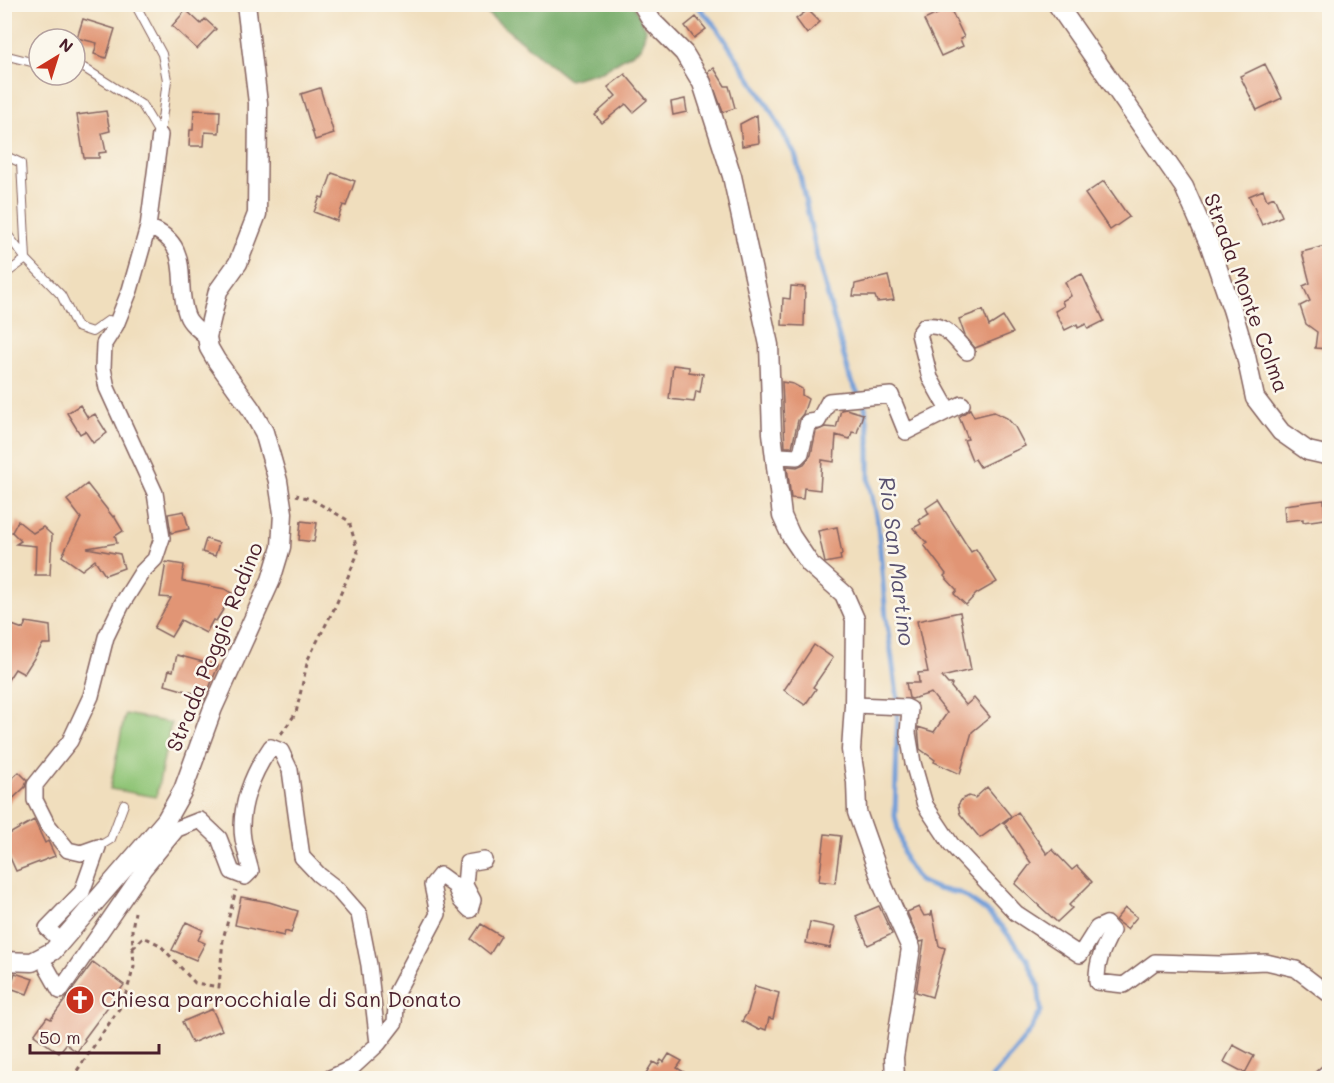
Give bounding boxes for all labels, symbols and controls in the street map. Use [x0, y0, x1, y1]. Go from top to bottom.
north arrow [27, 27, 87, 87]
text: N [55, 33, 78, 57]
street label: Strada Monte Colma [1199, 189, 1296, 396]
water label: Rio San Martino [873, 475, 922, 647]
street label: Strada Poggio Radino [159, 538, 268, 755]
church icon: Chiesa parrocchiale di San Donato [64, 984, 96, 1016]
place label: Chiesa parrocchiale di San Donato [101, 985, 461, 1012]
scale bar [30, 1017, 159, 1055]
text: 50 m [39, 1025, 81, 1049]

